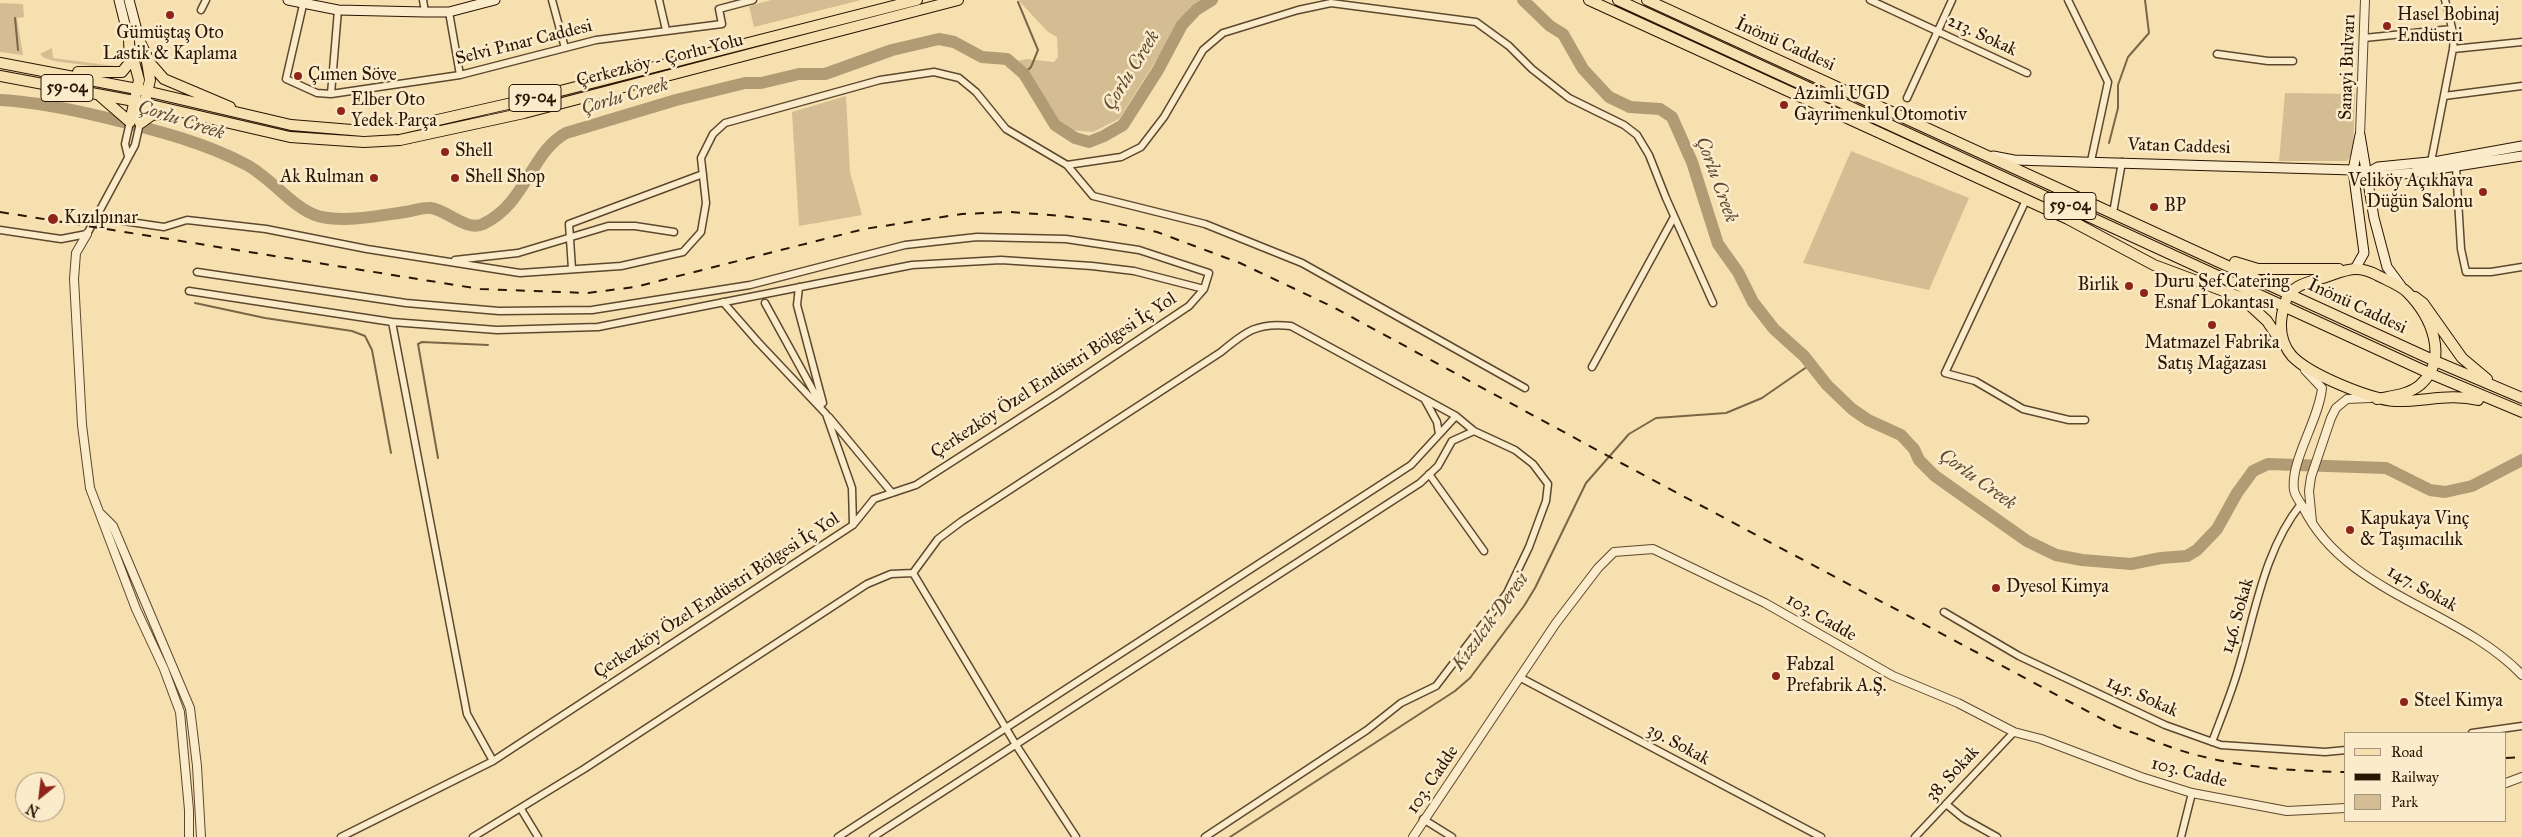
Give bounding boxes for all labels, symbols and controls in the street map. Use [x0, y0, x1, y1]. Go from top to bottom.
place label: Hasel Bobinaj Endüstri [2397, 5, 2499, 48]
marker: Gümüştaş Oto Lastik & Kaplama [164, 9, 176, 21]
street label: 213. Sokak [1944, 10, 2020, 62]
street label: İnönü Caddesi [1732, 13, 1838, 77]
street label: Sanayi Bulvarı [2335, 13, 2361, 121]
street label: Selvi Pınar Caddesi [453, 16, 595, 70]
marker: Hasel Bobinaj Endüstri [2381, 20, 2393, 32]
place label: Gümüştaş Oto Lastik & Kaplama [103, 23, 237, 66]
water label: Çorlu Creek [1099, 27, 1165, 115]
street label: Çerkezköy - Çorlu Yolu [574, 30, 746, 92]
place label: Çımen Söve [308, 65, 397, 87]
marker: Çımen Söve [292, 70, 304, 82]
water label: Çorlu Creek [579, 74, 671, 120]
road number: 59-04 [41, 75, 93, 102]
place label: Azimli UGD Gayrimenkul Otomotiv [1794, 84, 1967, 126]
road number: 59-04 [509, 85, 561, 112]
place label: Elber Oto Yedek Parça [351, 90, 437, 132]
water label: Çorlu Creek [135, 96, 227, 146]
marker: Azimli UGD Gayrimenkul Otomotiv [1778, 99, 1790, 111]
marker: Elber Oto Yedek Parça [335, 105, 347, 117]
water label: Çorlu Creek [1690, 134, 1742, 226]
street label: Vatan Caddesi [2127, 134, 2231, 160]
place label: Shell [455, 141, 493, 163]
marker: Shell [439, 146, 451, 158]
place label: Ak Rulman [280, 167, 364, 189]
place label: Shell Shop [465, 167, 545, 189]
place label: Veliköy Açıkhava Düğün Salonu [2348, 171, 2473, 213]
marker: Ak Rulman [368, 172, 380, 184]
marker: Shell Shop [449, 172, 461, 184]
marker: Veliköy Açıkhava Düğün Salonu [2477, 186, 2489, 198]
road number: 59-04 [2044, 192, 2096, 220]
place label: BP [2164, 196, 2186, 218]
marker: BP [2148, 201, 2160, 213]
place label: Kızılpınar [64, 208, 138, 230]
marker: Kızılpınar [46, 212, 60, 226]
place label: Duru Şef Catering Esnaf Lokantası [2154, 272, 2289, 314]
place label: Birlik [2077, 275, 2119, 297]
street label: İnönü Caddesi [2304, 275, 2410, 339]
marker: Birlik [2123, 280, 2135, 292]
marker: Duru Şef Catering Esnaf Lokantası [2138, 287, 2150, 299]
street label: Çerkezköy Özel Endüstri Bölgesi İç Yol [927, 288, 1181, 464]
marker: Matmazel Fabrika Satış Mağazası [2206, 319, 2218, 331]
place label: Matmazel Fabrika Satış Mağazası [2144, 333, 2280, 376]
water label: Çorlu Creek [1934, 444, 2020, 516]
street label: Çerkezköy Özel Endüstri Bölgesi İç Yol [590, 508, 844, 684]
place label: Kapukaya Vinç & Taşımacılık [2360, 509, 2469, 552]
marker: Kapukaya Vinç & Taşımacılık [2344, 524, 2356, 536]
street label: 147. Sokak [2383, 561, 2461, 617]
water label: Kızılcık Deresi [1448, 568, 1534, 676]
street label: 146. Sokak [2217, 576, 2259, 656]
place label: Dyesol Kimya [2006, 577, 2109, 599]
marker: Dyesol Kimya [1990, 582, 2002, 594]
street label: 103. Cadde [1782, 589, 1860, 647]
place label: Fabzal Prefabrik A.Ş. [1786, 655, 1887, 698]
marker: Fabzal Prefabrik A.Ş. [1770, 670, 1782, 682]
street label: 145. Sokak [2103, 672, 2181, 722]
place label: Steel Kimya [2414, 691, 2503, 713]
marker: Steel Kimya [2398, 696, 2410, 708]
street label: 39. Sokak [1643, 719, 1713, 771]
legend [2344, 732, 2507, 822]
street label: 103. Cadde [1402, 742, 1464, 818]
street label: 38. Sokak [1922, 742, 1984, 806]
text: Road [2391, 743, 2423, 761]
street label: 103. Cadde [2149, 753, 2229, 793]
text: Railway [2391, 768, 2439, 786]
north arrow [15, 772, 65, 822]
text: Park [2391, 793, 2418, 811]
text: N [24, 799, 42, 820]

